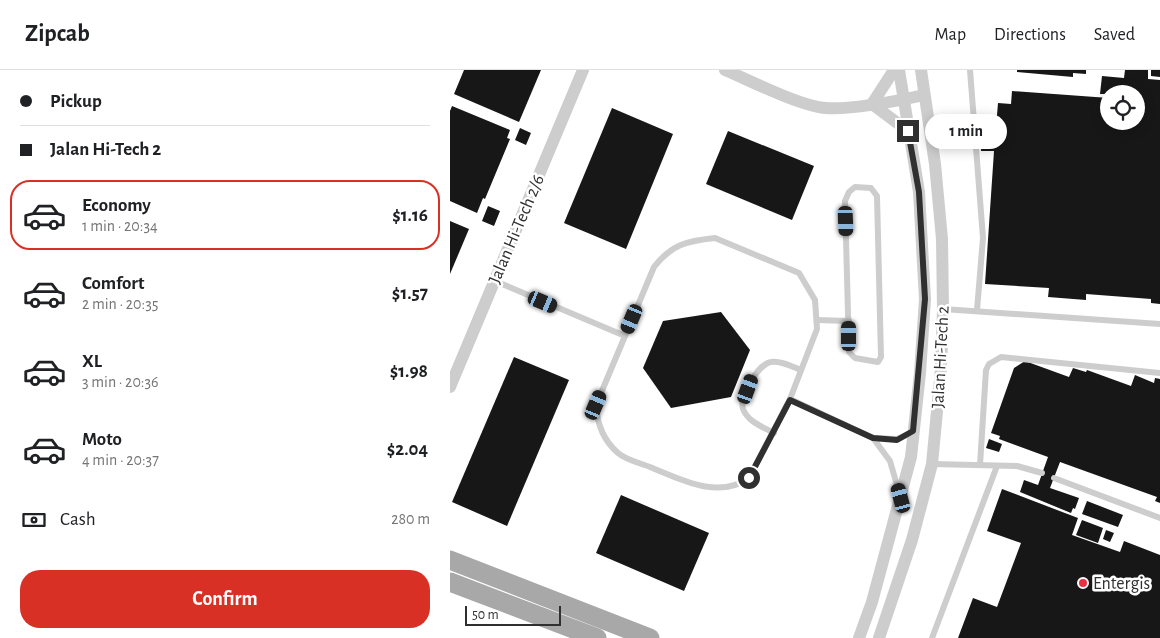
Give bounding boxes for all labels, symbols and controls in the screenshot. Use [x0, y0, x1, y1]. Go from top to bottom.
text: Zipcab [25, 22, 90, 46]
text: Map [935, 26, 966, 44]
text: Directions [994, 26, 1066, 44]
text: Saved [1094, 26, 1135, 44]
map controls [1100, 85, 1145, 130]
button: locate [1100, 85, 1145, 130]
text: Pickup [50, 92, 102, 111]
callout: 1 min [926, 114, 1008, 148]
route end [897, 120, 919, 142]
text: 1 min [949, 123, 983, 139]
text: Jalan Hi-Tech 2 [50, 140, 161, 159]
street label: Jalan Hi-Tech 2/6 [486, 172, 548, 286]
icon: car [22, 193, 67, 238]
text: Economy [82, 196, 151, 215]
text: $1.16 [392, 206, 428, 225]
car [837, 206, 854, 236]
text: 1 min · 20:34 [82, 218, 158, 234]
icon: car [22, 271, 67, 316]
text: Comfort [82, 274, 144, 293]
text: $1.57 [392, 284, 428, 303]
car [526, 289, 559, 315]
text: 2 min · 20:35 [82, 296, 158, 312]
car [619, 302, 644, 336]
street label: Jalan Hi-Tech 2 [929, 305, 953, 409]
car [841, 321, 856, 351]
icon: car [22, 349, 67, 394]
text: XL [82, 352, 102, 371]
text: $1.98 [390, 362, 428, 381]
car [735, 372, 760, 406]
text: 3 min · 20:36 [82, 374, 159, 390]
car [583, 388, 608, 422]
icon: car [22, 427, 67, 472]
text: Moto [82, 430, 122, 449]
text: $2.04 [387, 440, 428, 459]
text: 4 min · 20:37 [82, 452, 159, 468]
route start [738, 467, 760, 489]
car [889, 482, 912, 514]
icon: cash [20, 506, 48, 534]
text: Cash [60, 510, 96, 529]
text: 280 m [391, 511, 430, 527]
button: Confirm [20, 570, 430, 628]
place label: Entergis [1093, 575, 1150, 593]
marker: Entergis [1077, 577, 1089, 589]
scale bar [465, 603, 561, 626]
text: 50 m [472, 608, 499, 622]

